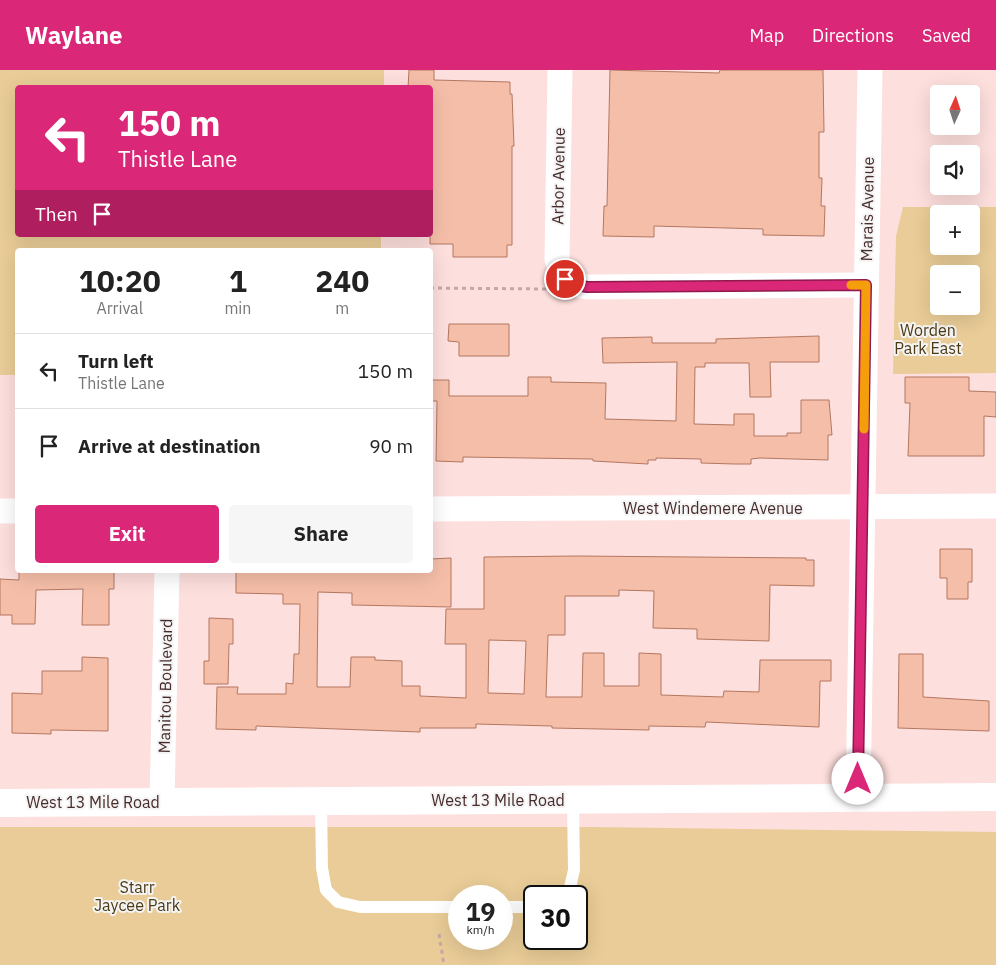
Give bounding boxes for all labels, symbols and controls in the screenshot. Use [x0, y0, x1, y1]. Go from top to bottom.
text: Waylane [25, 19, 123, 51]
text: Map [749, 24, 784, 47]
text: Directions [812, 24, 894, 47]
text: Saved [922, 24, 971, 47]
north arrow [930, 85, 980, 135]
map controls [930, 85, 980, 315]
text: 150 m [118, 100, 221, 146]
icon: left [35, 105, 100, 170]
street label: Arbor Avenue [547, 127, 569, 225]
text: Thistle Lane [118, 144, 237, 173]
button: sound [930, 145, 980, 195]
street label: Marais Avenue [856, 156, 878, 262]
icon: arrive [88, 200, 116, 228]
text: Then [35, 202, 78, 226]
button: + [930, 205, 980, 255]
pin [544, 258, 586, 300]
text: 10:20 [79, 261, 161, 300]
text: 1 [229, 261, 247, 300]
text: 240 [315, 261, 369, 300]
icon: arrive [551, 265, 579, 293]
button: − [930, 265, 980, 315]
text: Arrival [96, 298, 143, 318]
text: min [224, 298, 251, 318]
text: m [335, 298, 349, 318]
park label: Worden Park East [894, 320, 962, 358]
text: Turn left [78, 349, 154, 373]
icon: left [35, 357, 63, 385]
text: 150 m [358, 359, 413, 383]
text: Thistle Lane [78, 373, 165, 393]
icon: arrive [35, 432, 63, 460]
text: Arrive at destination [78, 434, 261, 458]
text: 90 m [369, 434, 413, 458]
street label: West Windemere Avenue [623, 498, 803, 518]
button: Exit [35, 505, 219, 563]
button: Share [229, 505, 413, 563]
street label: Manitou Boulevard [154, 618, 176, 754]
position arrow [831, 752, 883, 804]
street label: West 13 Mile Road [431, 790, 565, 810]
street label: West 13 Mile Road [26, 792, 160, 812]
park label: Starr Jaycee Park [94, 877, 181, 915]
speed limit sign: 30 [523, 885, 588, 950]
text: 19 [465, 895, 496, 928]
text: km/h [466, 922, 495, 937]

